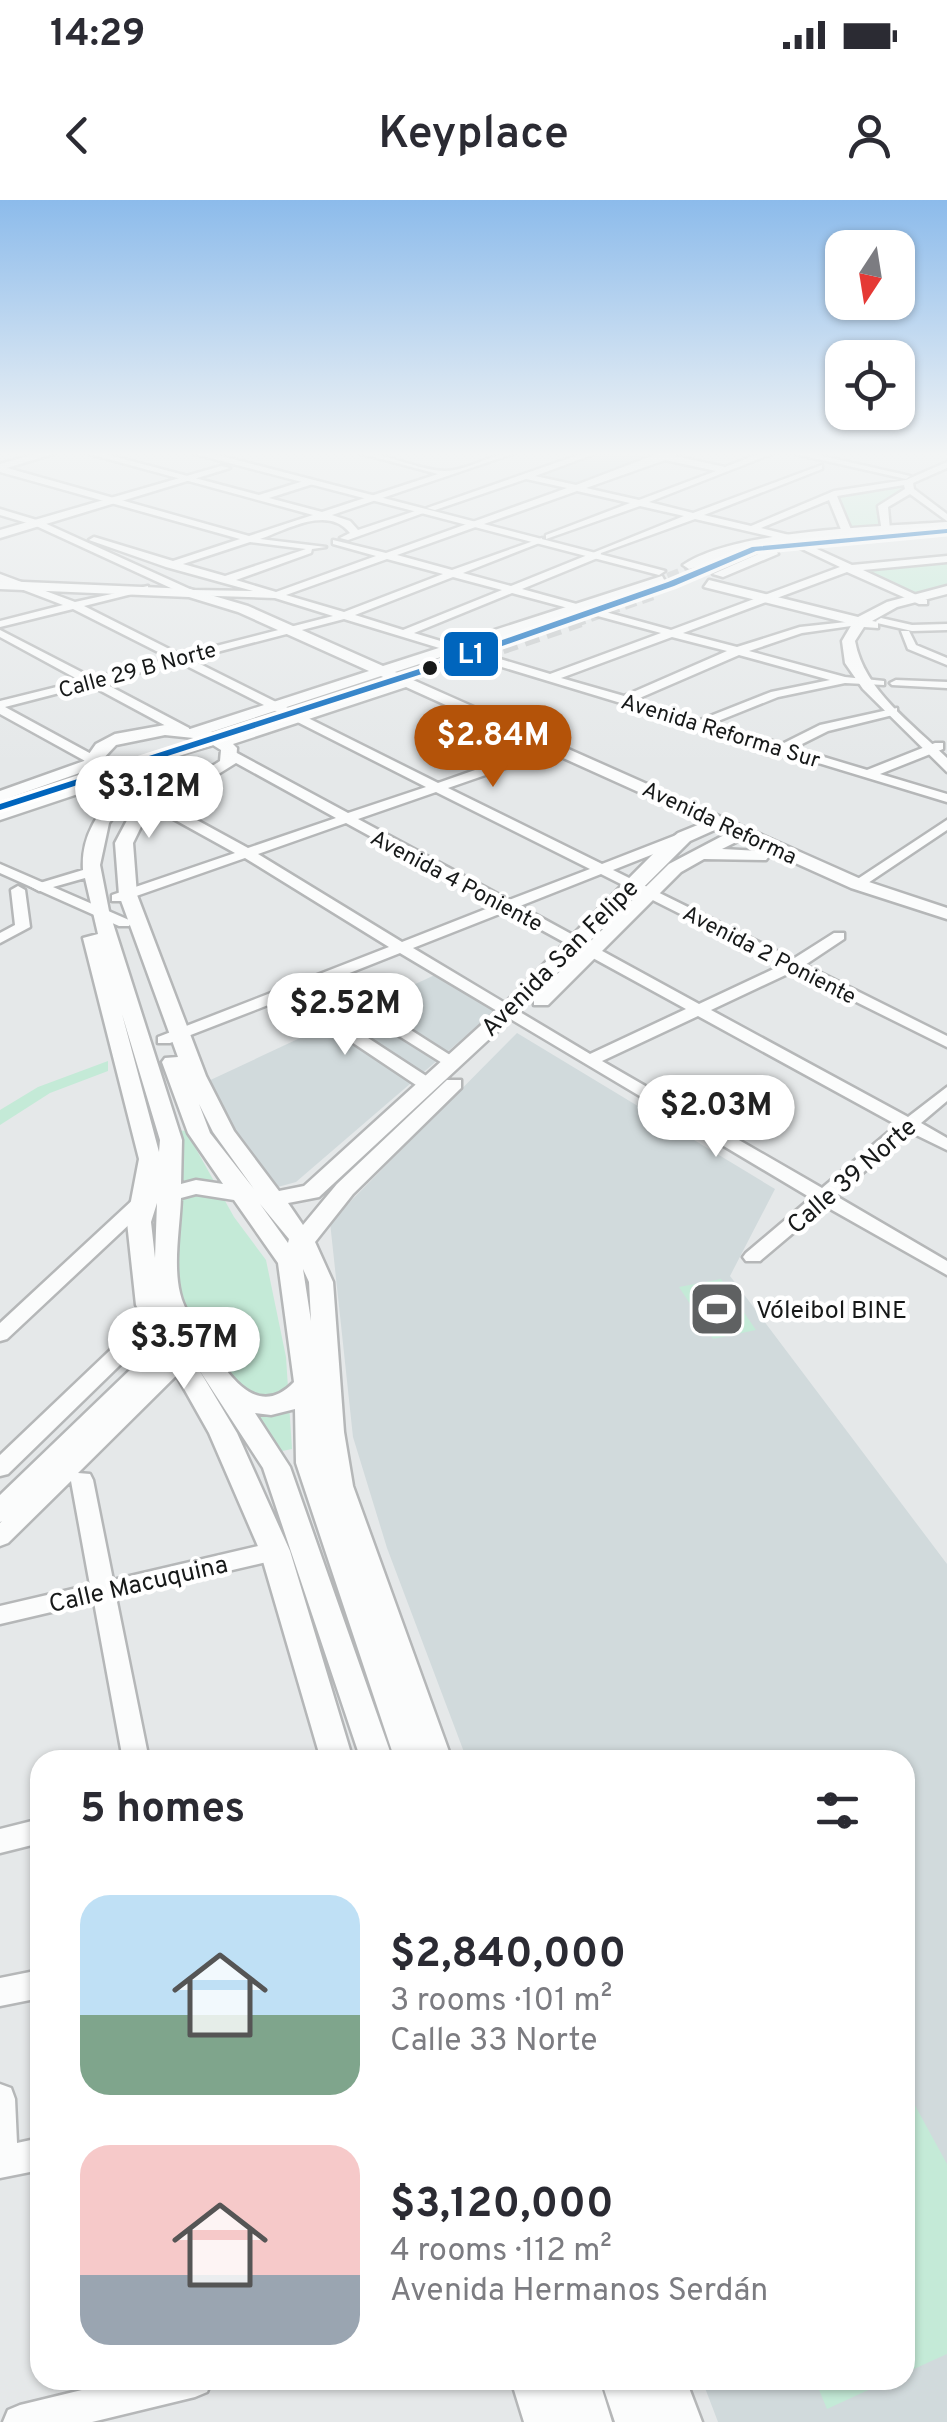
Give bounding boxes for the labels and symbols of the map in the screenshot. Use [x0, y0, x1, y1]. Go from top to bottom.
north arrow [825, 230, 915, 320]
line badge: L1 [442, 630, 500, 678]
street label: Calle 29 B Norte [56, 637, 220, 705]
text: L1 [457, 638, 485, 674]
unlabelled marker [420, 658, 440, 678]
street label: Avenida Reforma Sur [617, 689, 823, 776]
pin: $2.84M [412, 705, 574, 790]
pin: $3.12M [68, 756, 230, 841]
street label: Avenida Reforma [637, 777, 800, 872]
street label: Avenida 4 Poniente [365, 825, 547, 939]
street label: Avenida San Felipe [475, 873, 647, 1045]
street label: Avenida 2 Poniente [678, 901, 860, 1012]
pin: $2.52M [264, 973, 426, 1058]
pin: $2.03M [635, 1075, 797, 1160]
street label: Calle 39 Norte [782, 1112, 924, 1242]
sports icon: Vóleibol BINE [687, 1279, 747, 1339]
place label: Vóleibol BINE [756, 1296, 907, 1328]
pin: $3.57M [103, 1307, 265, 1392]
street label: Calle Macuquina [46, 1550, 231, 1622]

